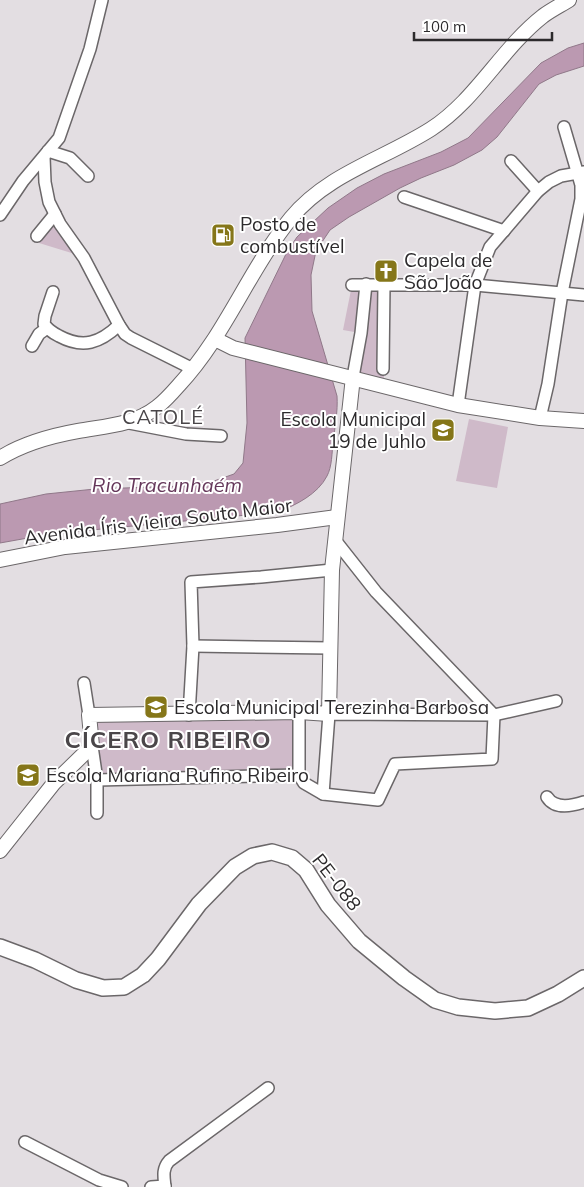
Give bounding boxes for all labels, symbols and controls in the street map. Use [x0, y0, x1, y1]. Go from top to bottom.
scale bar [414, 10, 552, 42]
text: 100 m [422, 17, 466, 36]
place label: Posto de combustível [240, 212, 344, 258]
fuel station icon: Posto de combustível [210, 222, 236, 248]
place label: Capela de São João [404, 248, 492, 294]
church icon: Capela de São João [373, 258, 399, 284]
district label: CATOLÉ [122, 404, 204, 429]
place label: Escola Municipal 19 de Juhlo [280, 407, 426, 453]
school or university icon: Escola Municipal 19 de Juhlo [430, 417, 456, 443]
water label: Rio Tracunhaém [92, 472, 242, 497]
street label: Avenida Íris Vieira Souto Maior [23, 493, 293, 549]
school or university icon: Escola Municipal Terezinha Barbosa [143, 694, 169, 720]
place label: Escola Municipal Terezinha Barbosa [174, 695, 489, 719]
district label: CÍCERO RIBEIRO [64, 724, 272, 754]
school or university icon: Escola Mariana Rufino Ribeiro [15, 762, 41, 788]
place label: Escola Mariana Rufino Ribeiro [46, 763, 309, 787]
street label: PE-088 [307, 849, 367, 915]

